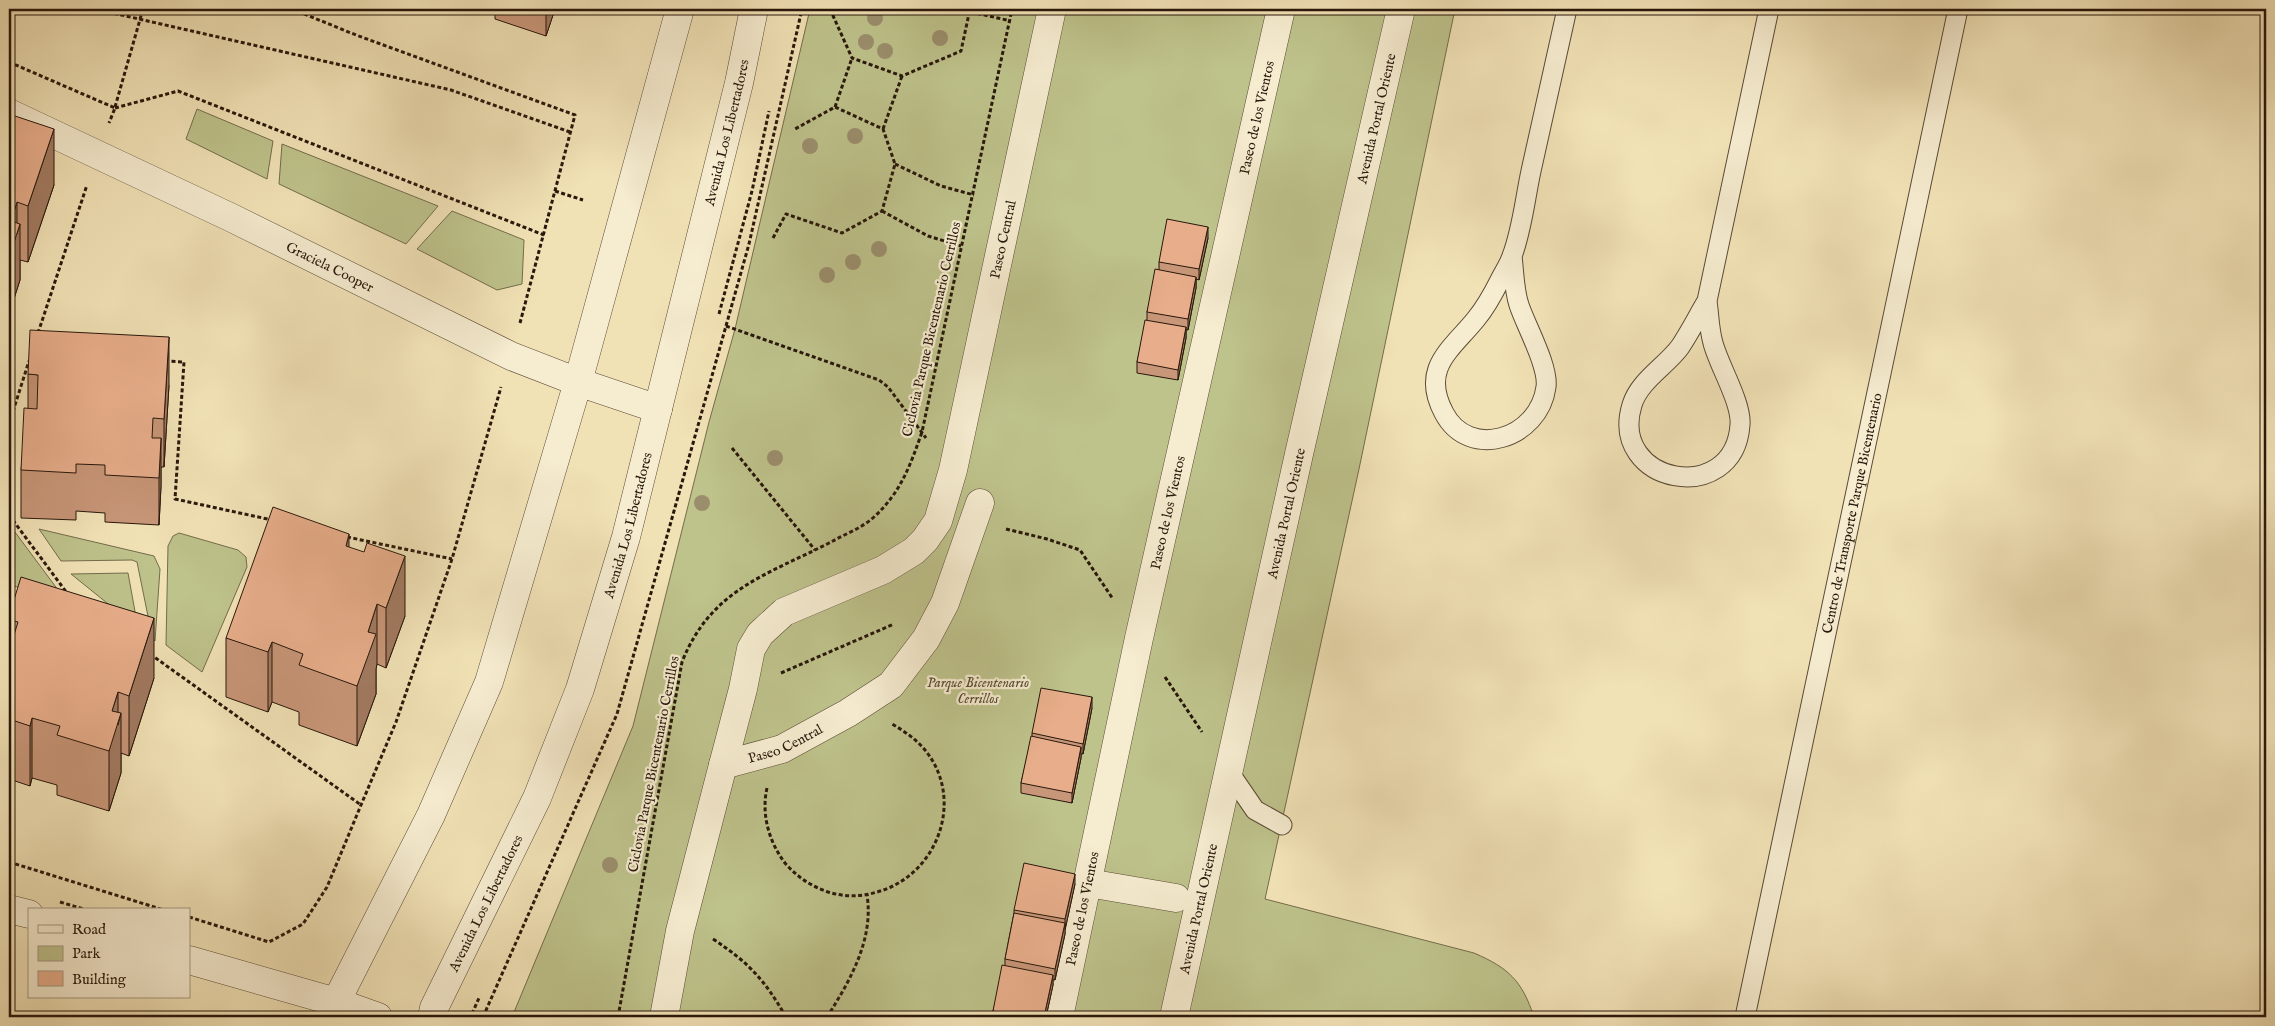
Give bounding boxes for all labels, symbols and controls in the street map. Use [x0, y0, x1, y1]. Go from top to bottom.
street label: Avenida Portal Oriente [1353, 51, 1401, 187]
street label: Avenida Los Libertadores [701, 58, 754, 209]
street label: Paseo de los Vientos [1236, 59, 1279, 176]
street label: Paseo Central [986, 198, 1021, 280]
street label: Ciclovia Parque Bicentenario Cerrillos [898, 220, 966, 439]
street label: Graciela Cooper [283, 238, 377, 297]
street label: Centro de Transporte Parque Bicentenario [1818, 391, 1887, 635]
street label: Avenida Portal Oriente [1263, 446, 1310, 581]
street label: Avenida Los Libertadores [600, 451, 657, 601]
street label: Paseo de los Vientos [1147, 454, 1190, 571]
street label: Ciclovia Parque Bicentenario Cerrillos [624, 654, 684, 874]
park label: Parque Bicentenario Cerrillos [927, 674, 1029, 708]
street label: Paseo Central [746, 720, 826, 768]
street label: Avenida Los Libertadores [445, 832, 528, 976]
street label: Avenida Portal Oriente [1176, 841, 1222, 977]
street label: Paseo de los Vientos [1062, 850, 1104, 967]
legend [28, 908, 190, 998]
text: Road [72, 920, 107, 939]
text: Park [72, 944, 102, 963]
text: Building [72, 970, 127, 989]

